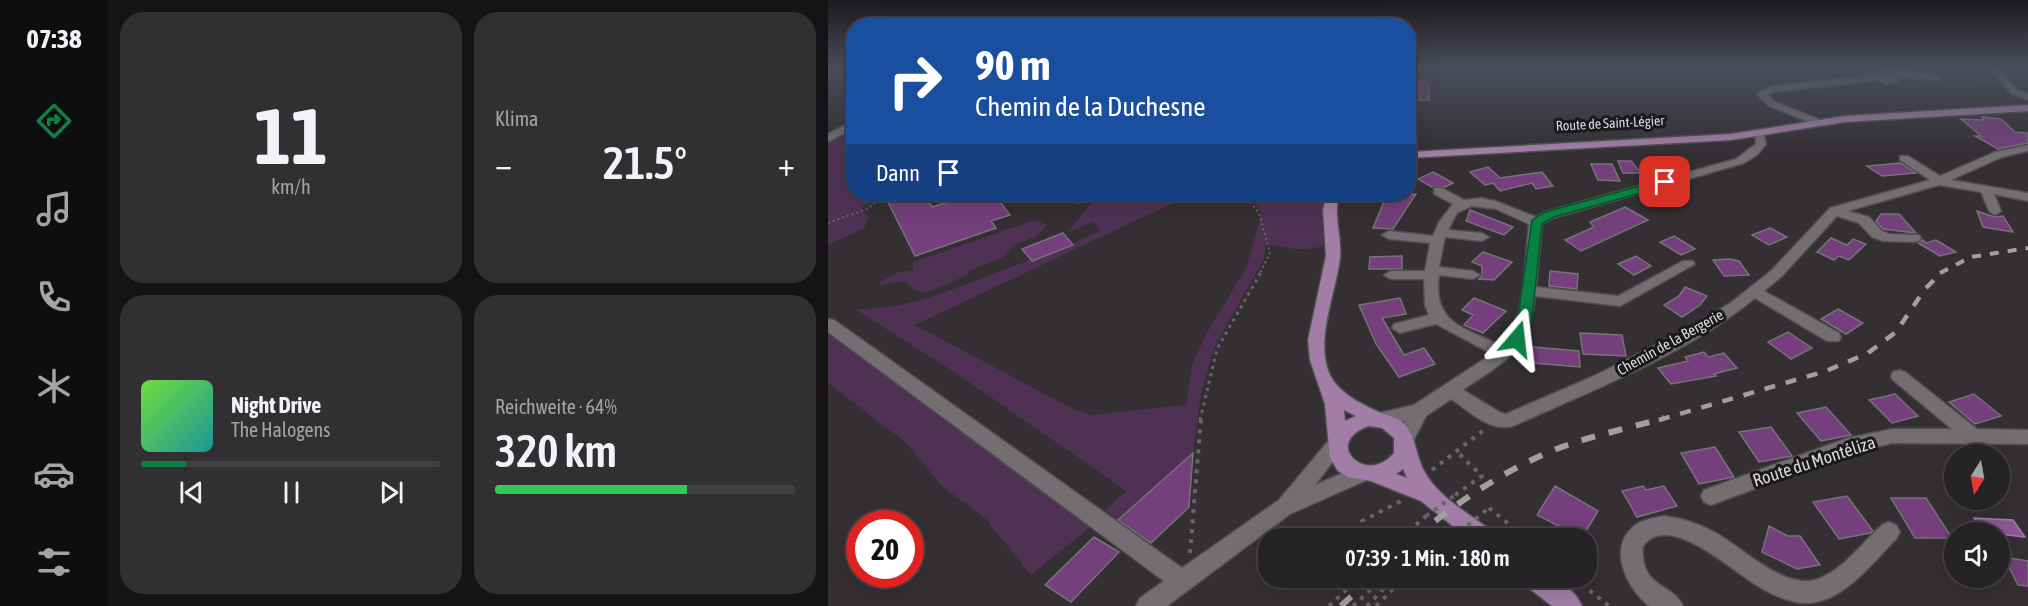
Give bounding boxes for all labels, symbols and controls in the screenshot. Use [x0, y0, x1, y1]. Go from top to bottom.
text: 07:38 [26, 23, 82, 54]
text: 90 m [975, 41, 1050, 89]
icon: right [876, 42, 954, 120]
text: 11 [254, 91, 328, 181]
text: Chemin de la Duchesne [975, 91, 1206, 122]
icon: directions [33, 100, 75, 142]
text: Klima [495, 107, 538, 130]
street label: Route de Saint-Légier [1555, 112, 1666, 134]
text: 21.5° [603, 137, 687, 189]
text: − [495, 145, 512, 183]
text: + [778, 145, 795, 183]
icon: arrive [932, 156, 965, 189]
pin [1639, 156, 1690, 207]
text: Dann [876, 160, 920, 186]
icon: arrive [1648, 165, 1681, 198]
text: km/h [271, 175, 311, 198]
icon: music [33, 188, 75, 230]
icon: phone [33, 276, 75, 318]
street label: Chemin de la Bergerie [1614, 306, 1726, 378]
position arrow [1485, 307, 1549, 371]
icon: climate [33, 365, 75, 407]
text: Night Drive [231, 392, 321, 418]
text: Reichweite · 64% [495, 395, 617, 418]
text: The Halogens [231, 418, 330, 441]
text: 320 km [495, 425, 617, 477]
street label: Route du Montéliza [1750, 431, 1878, 491]
north arrow [1944, 444, 2010, 510]
map controls [1944, 444, 2010, 588]
icon: car [33, 453, 75, 495]
icon: previous [175, 476, 208, 509]
icon: pause [275, 476, 308, 509]
icon: next [375, 476, 408, 509]
speed limit sign: 20 [846, 510, 924, 588]
button: sound [1944, 522, 2010, 588]
icon: filters [33, 541, 75, 583]
text: 07:39 · 1 Min. · 180 m [1345, 545, 1510, 571]

